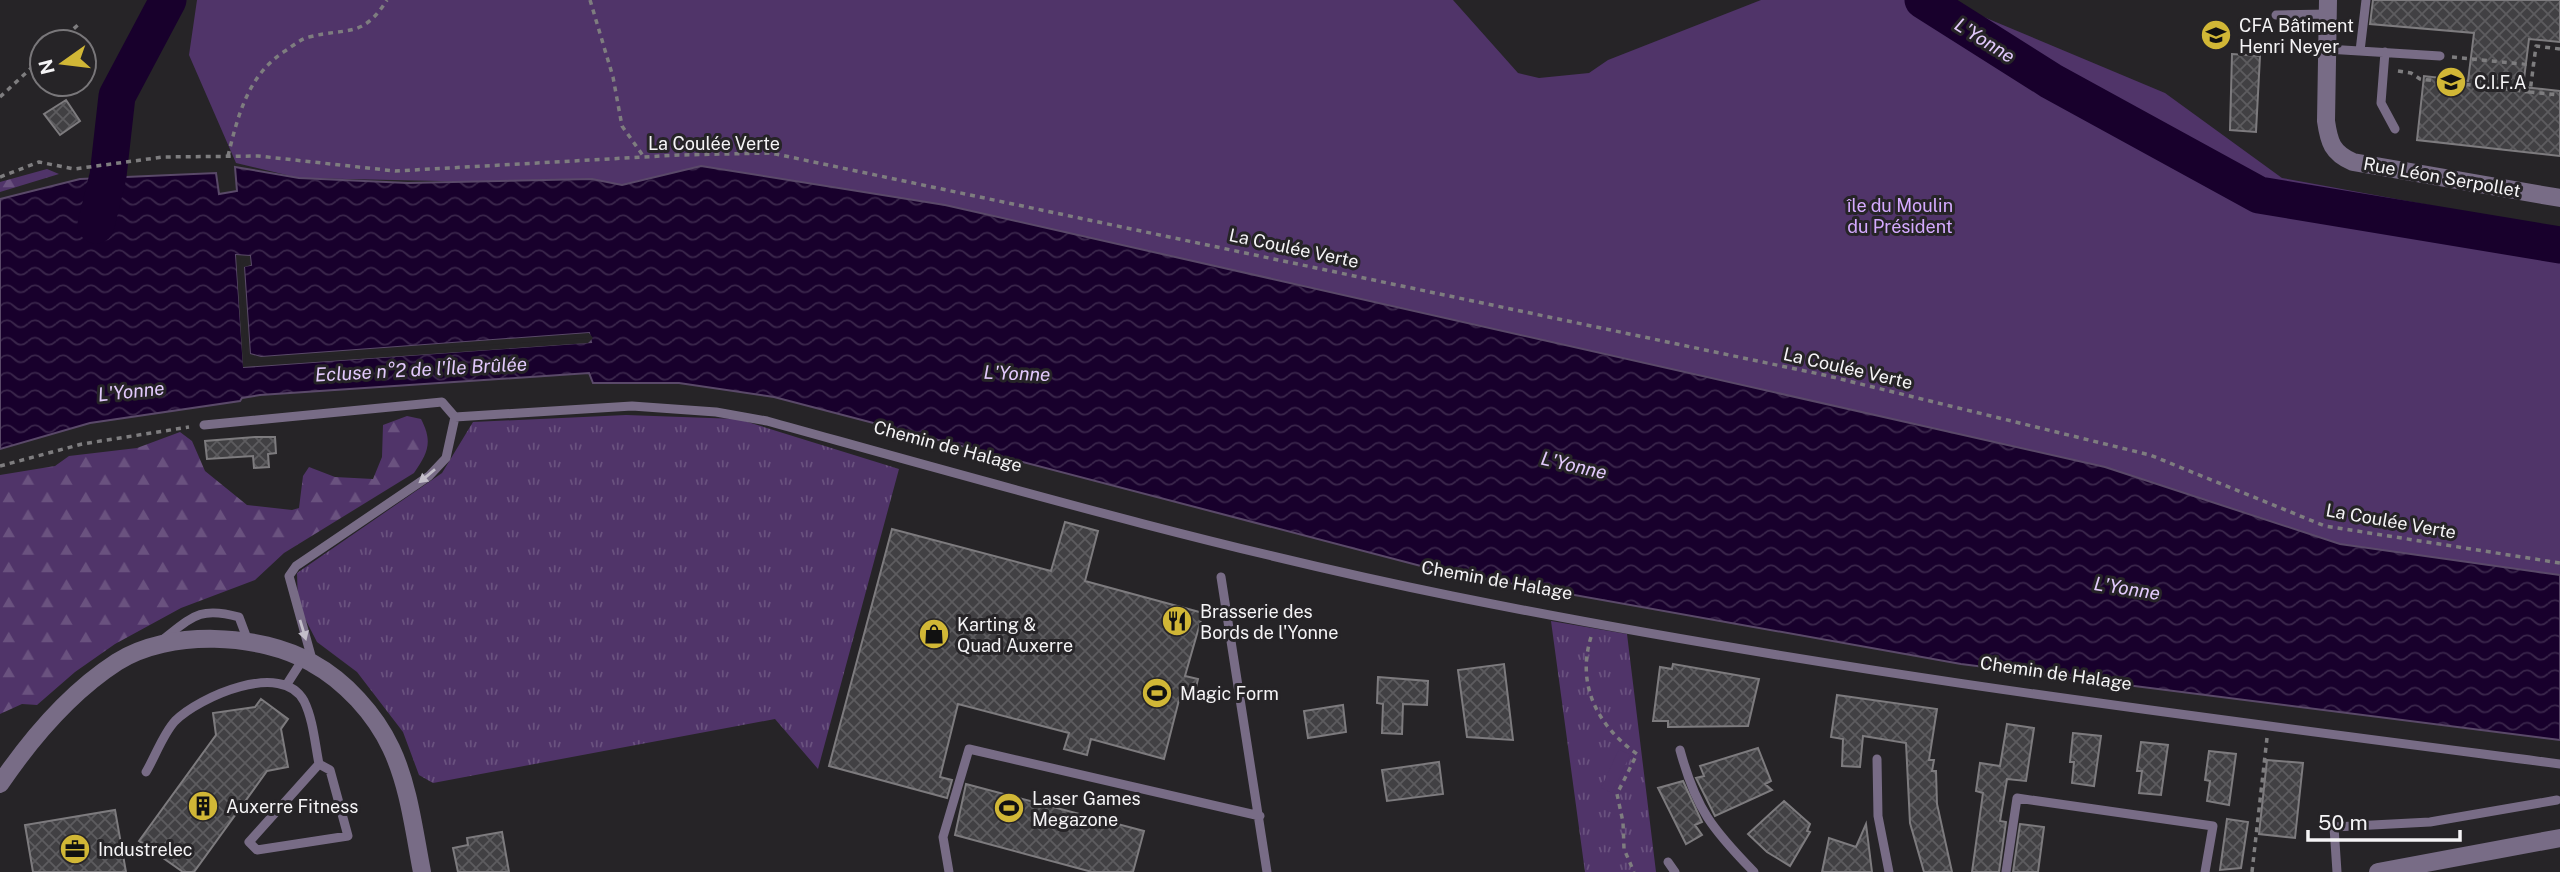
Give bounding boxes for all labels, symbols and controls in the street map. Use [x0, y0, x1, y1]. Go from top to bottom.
water label: L'Yonne [1951, 13, 2019, 67]
place label: CFA Bâtiment Henri Neyer [2239, 15, 2354, 57]
school or university icon: CFA Bâtiment Henri Neyer [2199, 18, 2233, 52]
north arrow [28, 28, 98, 98]
text: N [34, 57, 59, 77]
school or university icon: C.I.F.A [2434, 65, 2468, 99]
place label: C.I.F.A [2474, 72, 2527, 93]
street label: La Coulée Verte [648, 133, 780, 154]
street label: Rue Léon Serpollet [2362, 153, 2522, 201]
park label: île du Moulin du Président [1846, 195, 1953, 237]
street label: La Coulée Verte [1227, 224, 1361, 272]
street label: La Coulée Verte [1781, 343, 1915, 393]
water label: Ecluse n°2 de l'Île Brûlée [314, 352, 528, 386]
water label: L'Yonne [983, 361, 1051, 385]
water label: L'Yonne [97, 377, 165, 405]
street label: Chemin de Halage [871, 416, 1025, 476]
water label: L'Yonne [1539, 447, 1609, 483]
one-way arrow [419, 468, 436, 483]
street label: La Coulée Verte [2324, 499, 2458, 543]
street label: Chemin de Halage [1420, 556, 1574, 604]
water label: L'Yonne [2092, 572, 2162, 604]
place label: Brasserie des Bords de l'Yonne [1200, 601, 1338, 643]
restaurant icon: Brasserie des Bords de l'Yonne [1160, 604, 1194, 638]
place label: Karting & Quad Auxerre [957, 614, 1073, 656]
shop icon: Karting & Quad Auxerre [917, 617, 951, 651]
one-way arrow [298, 620, 308, 641]
street label: Chemin de Halage [1979, 652, 2133, 694]
sports icon: Magic Form [1140, 676, 1174, 710]
place label: Magic Form [1180, 683, 1279, 704]
place label: Laser Games Megazone [1032, 788, 1141, 830]
building icon: Auxerre Fitness [186, 789, 220, 823]
sports icon: Laser Games Megazone [992, 791, 1026, 825]
place label: Auxerre Fitness [226, 796, 358, 817]
scale bar [2308, 798, 2460, 842]
text: 50 m [2318, 810, 2368, 835]
office icon: Industrelec [58, 832, 92, 866]
place label: Industrelec [98, 839, 193, 860]

